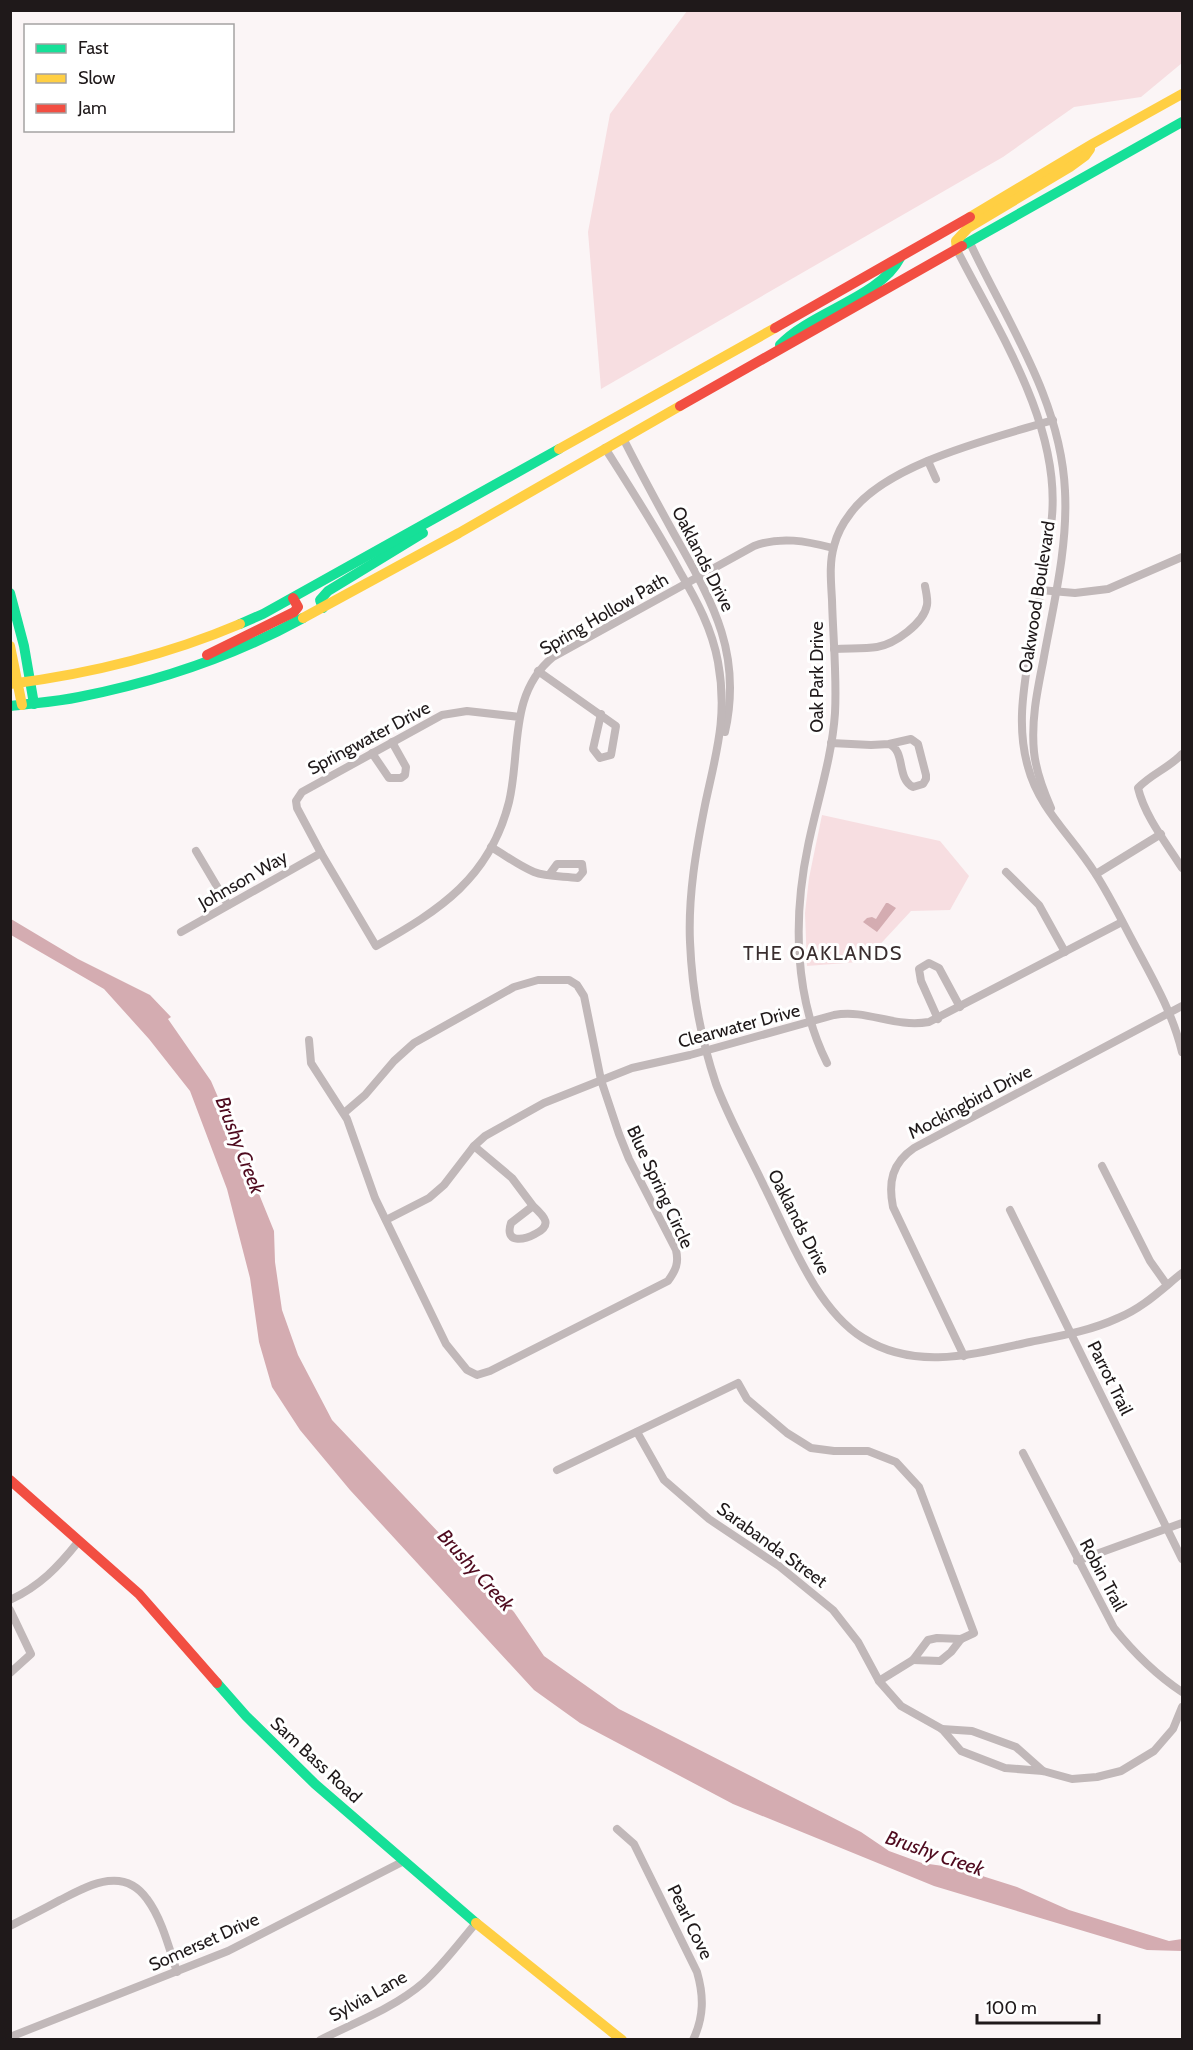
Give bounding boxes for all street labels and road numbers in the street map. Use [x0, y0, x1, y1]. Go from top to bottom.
street label: Oaklands Drive [667, 503, 739, 615]
street label: Oakwood Boulevard [1014, 520, 1060, 674]
street label: Spring Hollow Path [536, 568, 672, 660]
street label: Oak Park Drive [806, 621, 828, 733]
street label: Springwater Drive [304, 696, 434, 780]
street label: Johnson Way [194, 846, 291, 915]
street label: Clearwater Drive [676, 999, 802, 1053]
street label: Mockingbird Drive [904, 1060, 1036, 1144]
street label: Blue Spring Circle [622, 1122, 698, 1252]
street label: Oaklands Drive [763, 1166, 835, 1278]
street label: Parrot Trail [1083, 1337, 1138, 1419]
street label: Sarabanda Street [713, 1498, 831, 1592]
street label: Robin Trail [1075, 1535, 1132, 1616]
street label: Sam Bass Road [266, 1712, 366, 1808]
street label: Pearl Cove [662, 1881, 718, 1963]
street label: Somerset Drive [146, 1908, 262, 1976]
street label: Sylvia Lane [325, 1966, 411, 2026]

